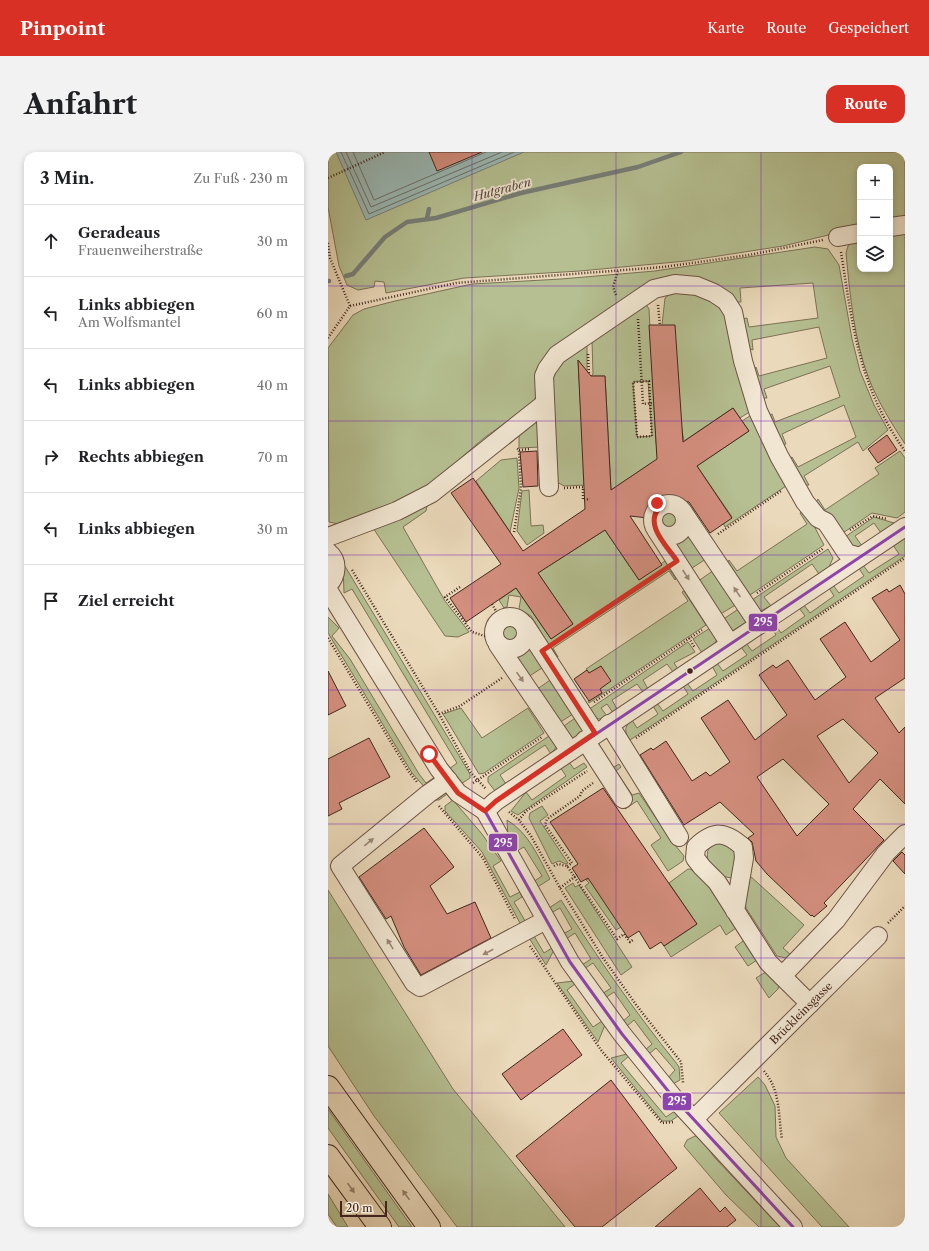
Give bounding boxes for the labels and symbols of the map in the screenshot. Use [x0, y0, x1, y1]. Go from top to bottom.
water label: Hutgraben [471, 174, 532, 204]
route end [648, 494, 666, 512]
one-way arrow [682, 570, 690, 580]
one-way arrow [733, 587, 741, 598]
line badge: 295 [748, 613, 778, 632]
text: 295 [753, 615, 773, 629]
unlabelled marker [685, 666, 695, 676]
one-way arrow [516, 672, 524, 682]
route start [420, 745, 438, 763]
line badge: 295 [488, 833, 518, 852]
text: 295 [493, 836, 513, 850]
one-way arrow [363, 838, 374, 847]
one-way arrow [386, 938, 393, 950]
one-way arrow [482, 948, 494, 955]
street label: Brückleinsgasse [767, 979, 835, 1047]
line badge: 295 [662, 1092, 692, 1111]
text: 295 [667, 1094, 687, 1108]
one-way arrow [347, 1182, 355, 1193]
one-way arrow [402, 1190, 410, 1201]
scale bar [340, 1199, 387, 1218]

